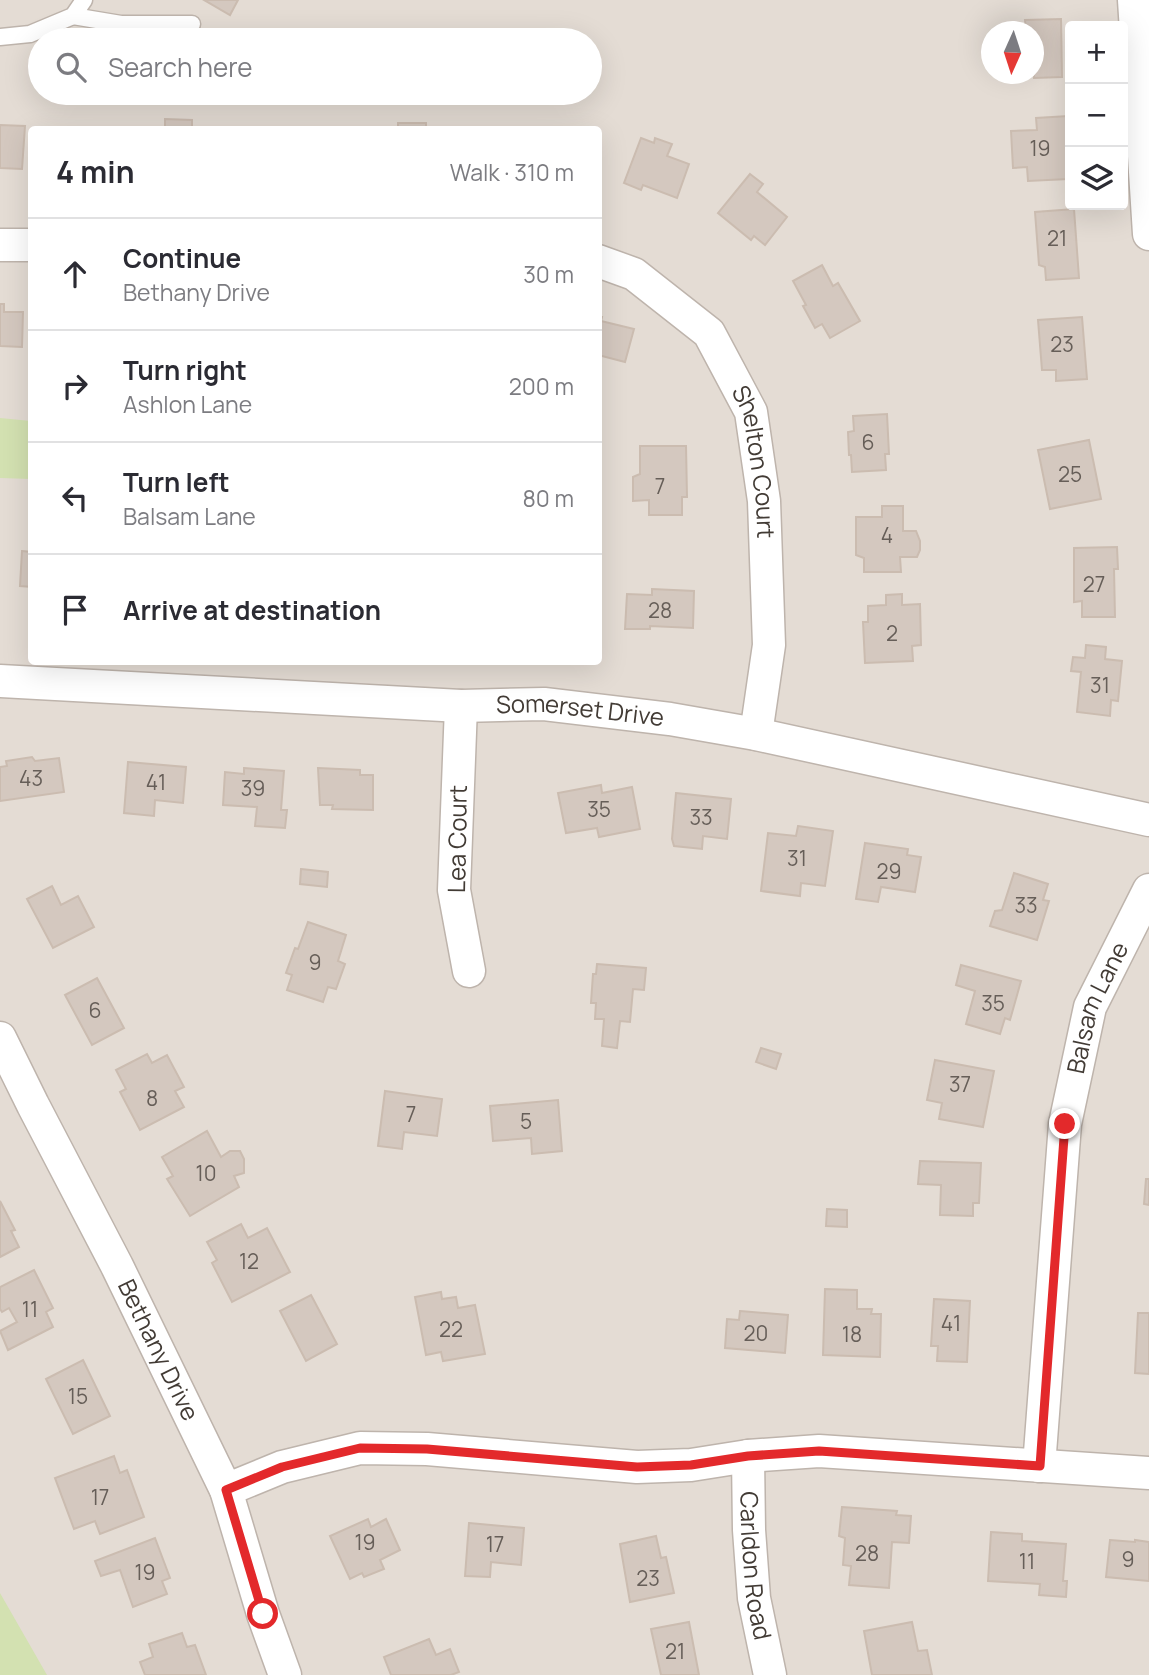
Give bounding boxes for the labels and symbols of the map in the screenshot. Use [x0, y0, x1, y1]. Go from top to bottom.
north arrow [981, 21, 1044, 84]
house number: 19 [1029, 134, 1051, 162]
house number: 21 [1047, 224, 1067, 252]
house number: 23 [1050, 330, 1074, 358]
street label: Shelton Court [725, 379, 783, 539]
house number: 6 [861, 428, 875, 456]
house number: 25 [1058, 460, 1082, 488]
house number: 7 [655, 472, 665, 500]
house number: 4 [881, 521, 893, 549]
house number: 27 [1083, 570, 1105, 598]
house number: 28 [648, 596, 672, 624]
house number: 2 [886, 619, 898, 647]
house number: 31 [1090, 671, 1110, 699]
street label: Somerset Drive [496, 686, 666, 733]
house number: 43 [19, 764, 43, 792]
house number: 41 [146, 768, 166, 796]
house number: 39 [241, 774, 265, 802]
street label: Lea Court [439, 785, 474, 893]
house number: 35 [587, 795, 611, 823]
house number: 33 [689, 803, 713, 831]
house number: 31 [787, 844, 807, 872]
house number: 29 [876, 857, 902, 885]
house number: 33 [1014, 891, 1038, 919]
street label: Balsam Lane [1058, 936, 1135, 1077]
house number: 9 [308, 948, 322, 976]
house number: 35 [981, 989, 1005, 1017]
house number: 6 [88, 996, 102, 1024]
house number: 37 [949, 1070, 971, 1098]
house number: 8 [146, 1084, 158, 1112]
house number: 7 [406, 1100, 416, 1128]
house number: 5 [520, 1107, 532, 1135]
route end [1049, 1108, 1080, 1139]
house number: 10 [196, 1159, 217, 1187]
house number: 12 [239, 1247, 259, 1275]
street label: Bethany Drive [111, 1273, 208, 1426]
house number: 11 [22, 1295, 38, 1323]
house number: 41 [941, 1309, 961, 1337]
house number: 22 [439, 1315, 463, 1343]
house number: 20 [744, 1319, 768, 1347]
house number: 18 [842, 1320, 862, 1348]
house number: 15 [68, 1382, 88, 1410]
house number: 17 [91, 1483, 109, 1511]
street label: Carldon Road [733, 1491, 780, 1643]
house number: 19 [354, 1528, 376, 1556]
house number: 17 [486, 1530, 504, 1558]
house number: 28 [855, 1539, 879, 1567]
house number: 9 [1121, 1545, 1135, 1573]
house number: 11 [1019, 1547, 1035, 1575]
house number: 19 [134, 1558, 156, 1586]
house number: 23 [636, 1564, 660, 1592]
route start [247, 1598, 278, 1629]
house number: 21 [665, 1637, 685, 1665]

